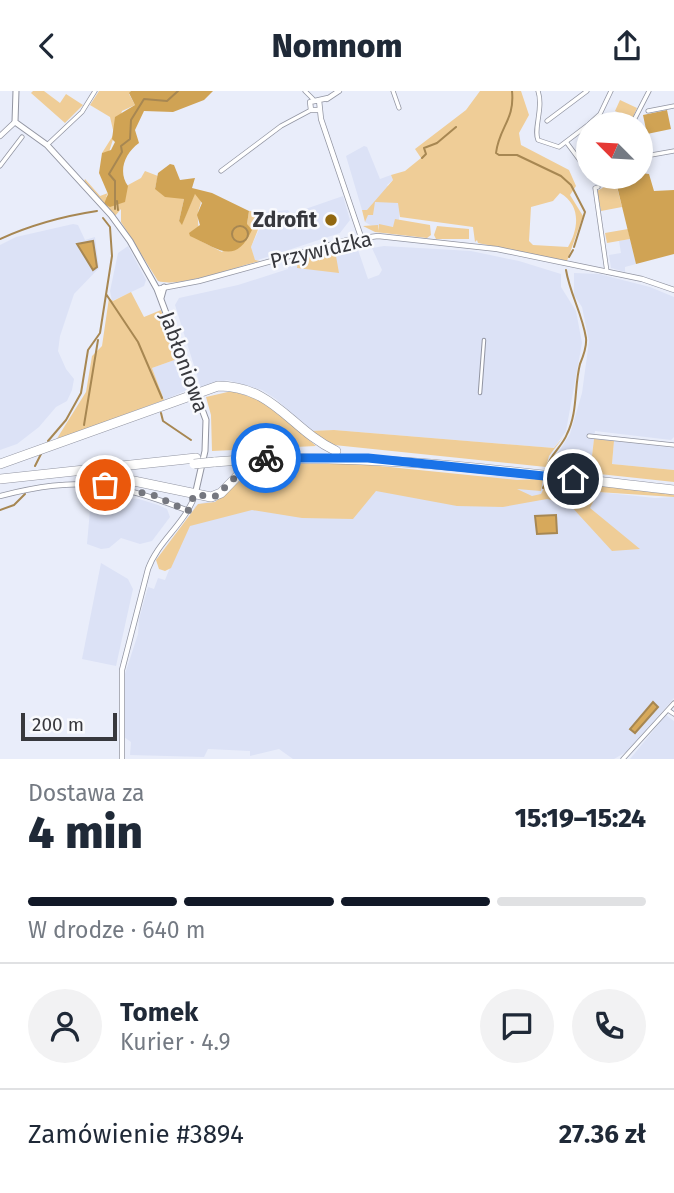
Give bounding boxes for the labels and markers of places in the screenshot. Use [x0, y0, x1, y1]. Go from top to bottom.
place label: Zdrofit [253, 207, 318, 233]
marker: Zdrofit [323, 212, 339, 228]
pin [543, 449, 603, 509]
pin [75, 455, 135, 515]

